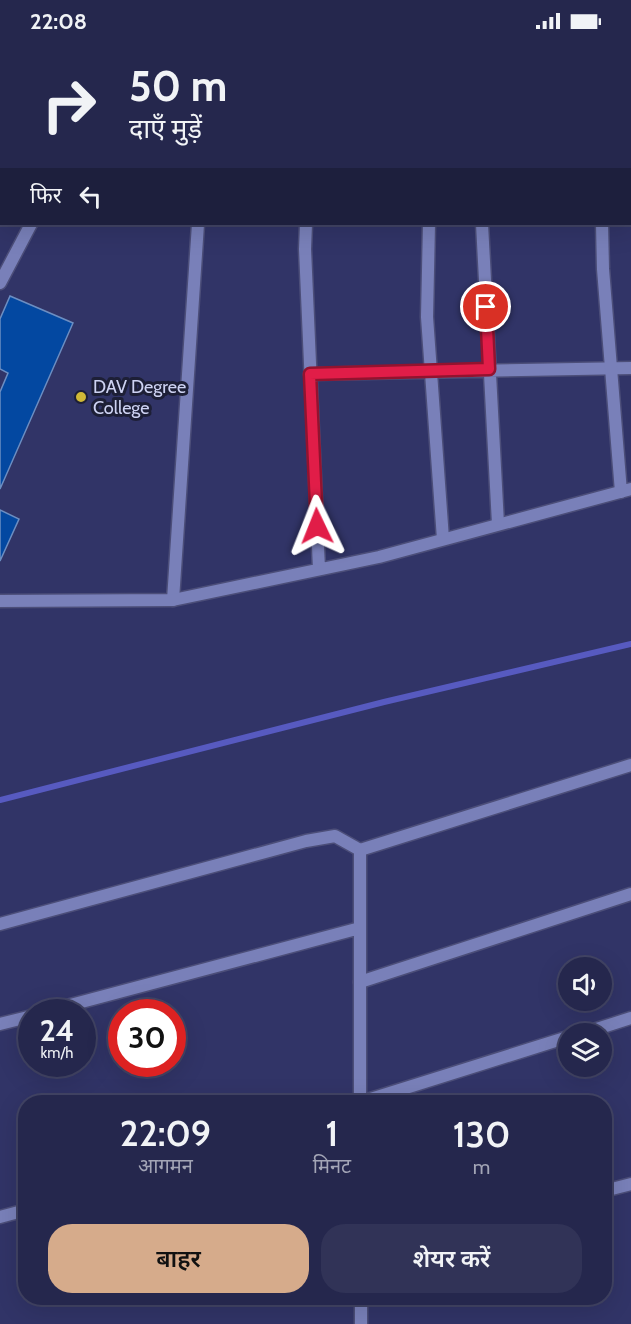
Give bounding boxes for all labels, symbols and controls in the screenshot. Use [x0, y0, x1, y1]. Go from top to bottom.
text: 22:08 [30, 8, 87, 35]
text: 50 m [129, 60, 227, 112]
icon: right [30, 66, 108, 144]
text: दाएँ मुड़ें [129, 112, 202, 145]
icon: left [74, 180, 107, 213]
text: फिर [30, 182, 62, 209]
pin [460, 281, 511, 332]
icon: arrive [469, 290, 502, 323]
place label: DAV Degree College [93, 376, 186, 419]
marker: DAV Degree College [74, 390, 88, 404]
position arrow [285, 494, 349, 558]
map controls [558, 957, 612, 1077]
button: sound [558, 957, 612, 1011]
speed limit sign: 30 [108, 999, 186, 1077]
text: 24 [40, 1012, 74, 1049]
button: layers [558, 1023, 612, 1077]
text: km/h [41, 1044, 73, 1062]
text: 22:09 [120, 1111, 211, 1155]
text: 1 [326, 1111, 338, 1155]
text: 130 [453, 1112, 510, 1156]
text: आगमन [138, 1154, 193, 1178]
text: मिनट [313, 1154, 351, 1178]
text: m [473, 1155, 490, 1179]
button: बाहर [48, 1224, 309, 1293]
button: शेयर करें [321, 1224, 582, 1293]

